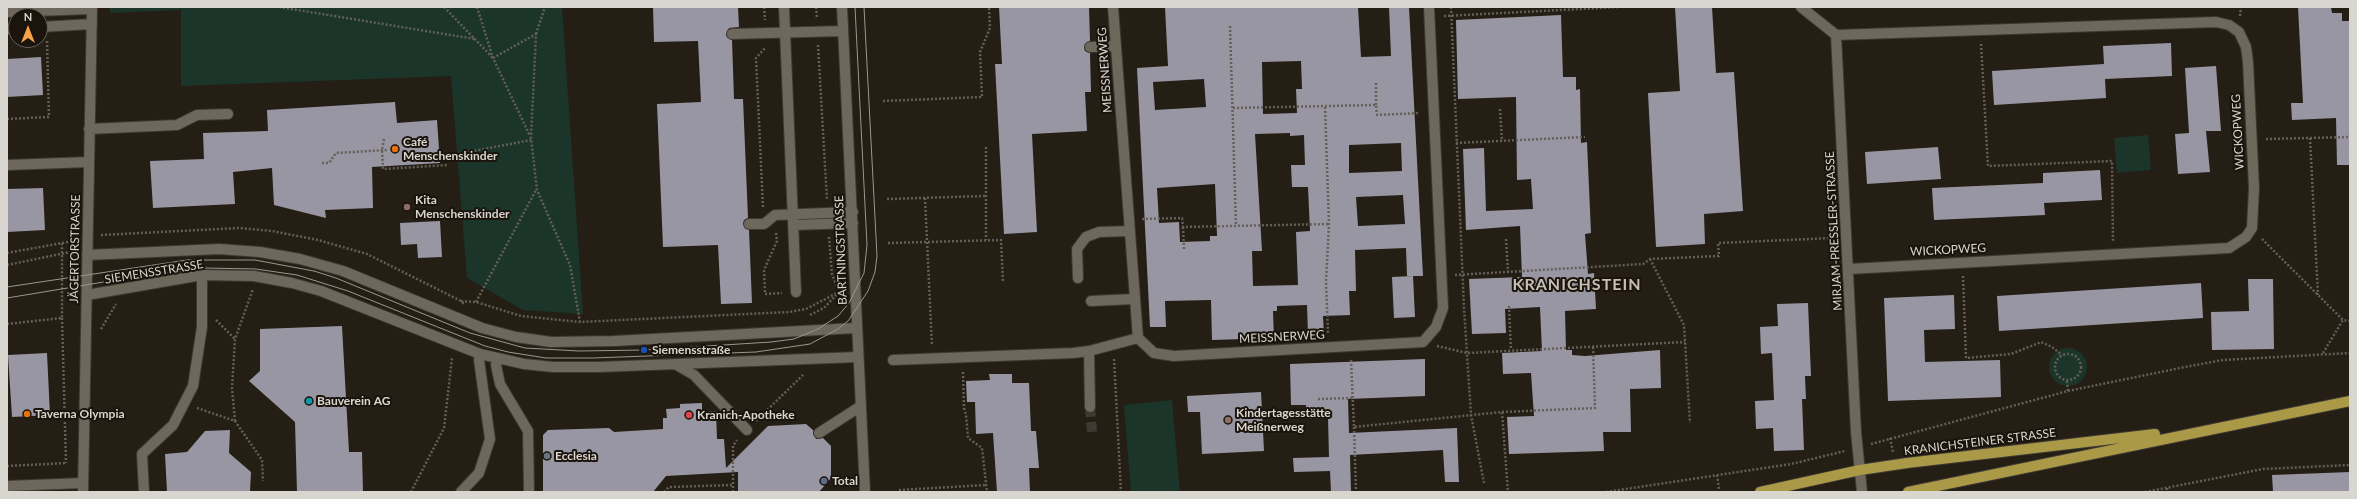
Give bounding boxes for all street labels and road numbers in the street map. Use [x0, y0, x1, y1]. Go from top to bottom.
street label: MEISSNERWEG [1095, 27, 1115, 113]
street label: WICKOPWEG [2229, 94, 2247, 170]
street label: MIRJAM-PRESSLER-STRASSE [1823, 151, 1845, 311]
street label: JÄGERTORSTRASSE [67, 194, 83, 304]
street label: BARTNINGSTRASSE [832, 195, 850, 305]
street label: WICKOPWEG [1910, 241, 1986, 259]
street label: SIEMENSSTRASSE [104, 257, 204, 287]
street label: MEISSNERWEG [1239, 328, 1325, 346]
street label: KRANICHSTEINER STRASSE [1903, 426, 2057, 458]

